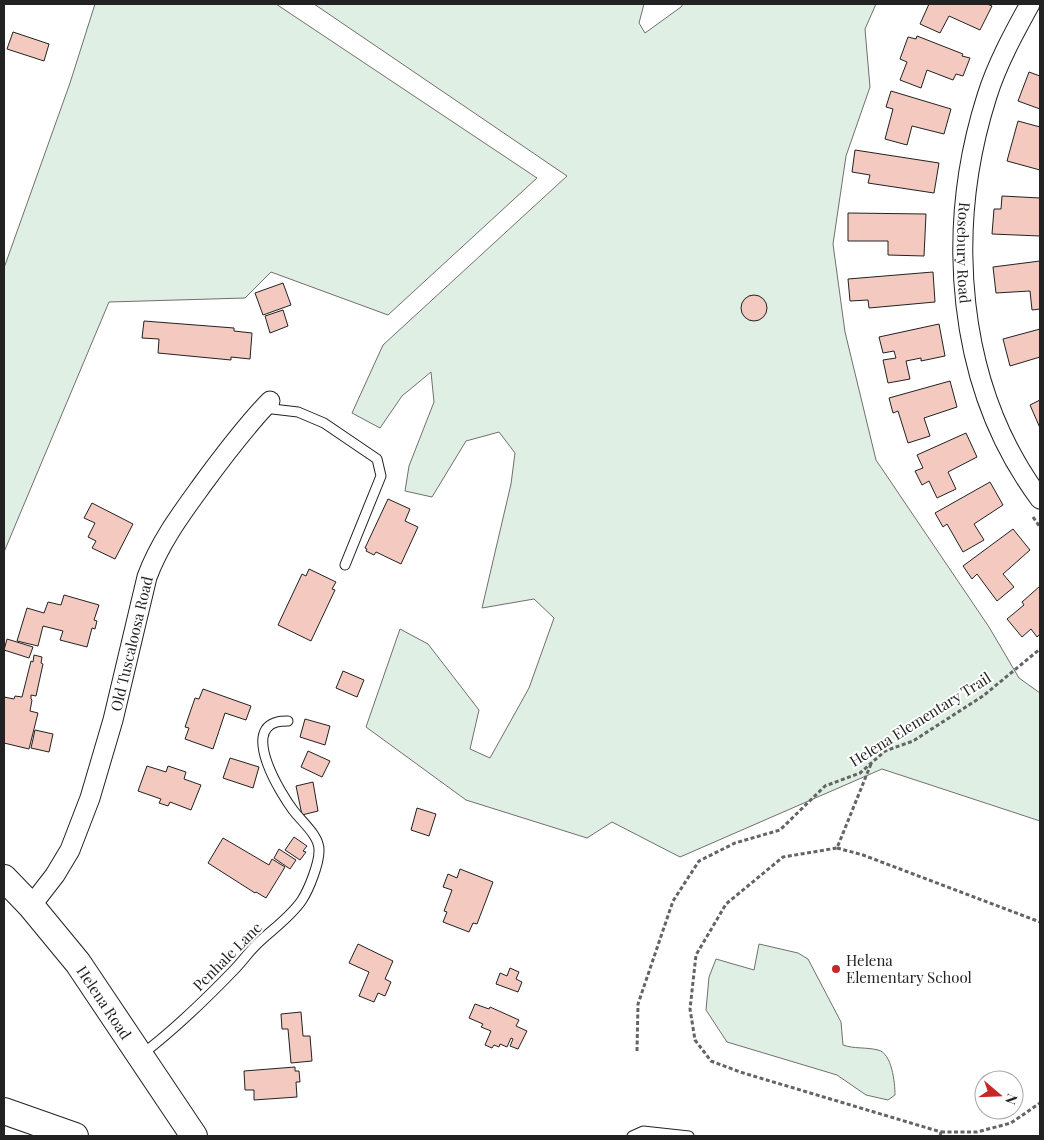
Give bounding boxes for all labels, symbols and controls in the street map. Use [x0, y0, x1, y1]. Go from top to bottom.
street label: Rosebury Road [953, 201, 976, 305]
street label: Old Tuscaloosa Road [105, 574, 157, 713]
street label: Helena Elementary Trail [845, 667, 995, 771]
street label: Penhale Lane [188, 917, 266, 995]
place label: Helena Elementary School [846, 950, 972, 987]
street label: Helena Road [72, 962, 136, 1043]
marker: Helena Elementary School [830, 963, 842, 975]
north arrow [974, 1070, 1024, 1120]
text: N [1001, 1092, 1022, 1107]

